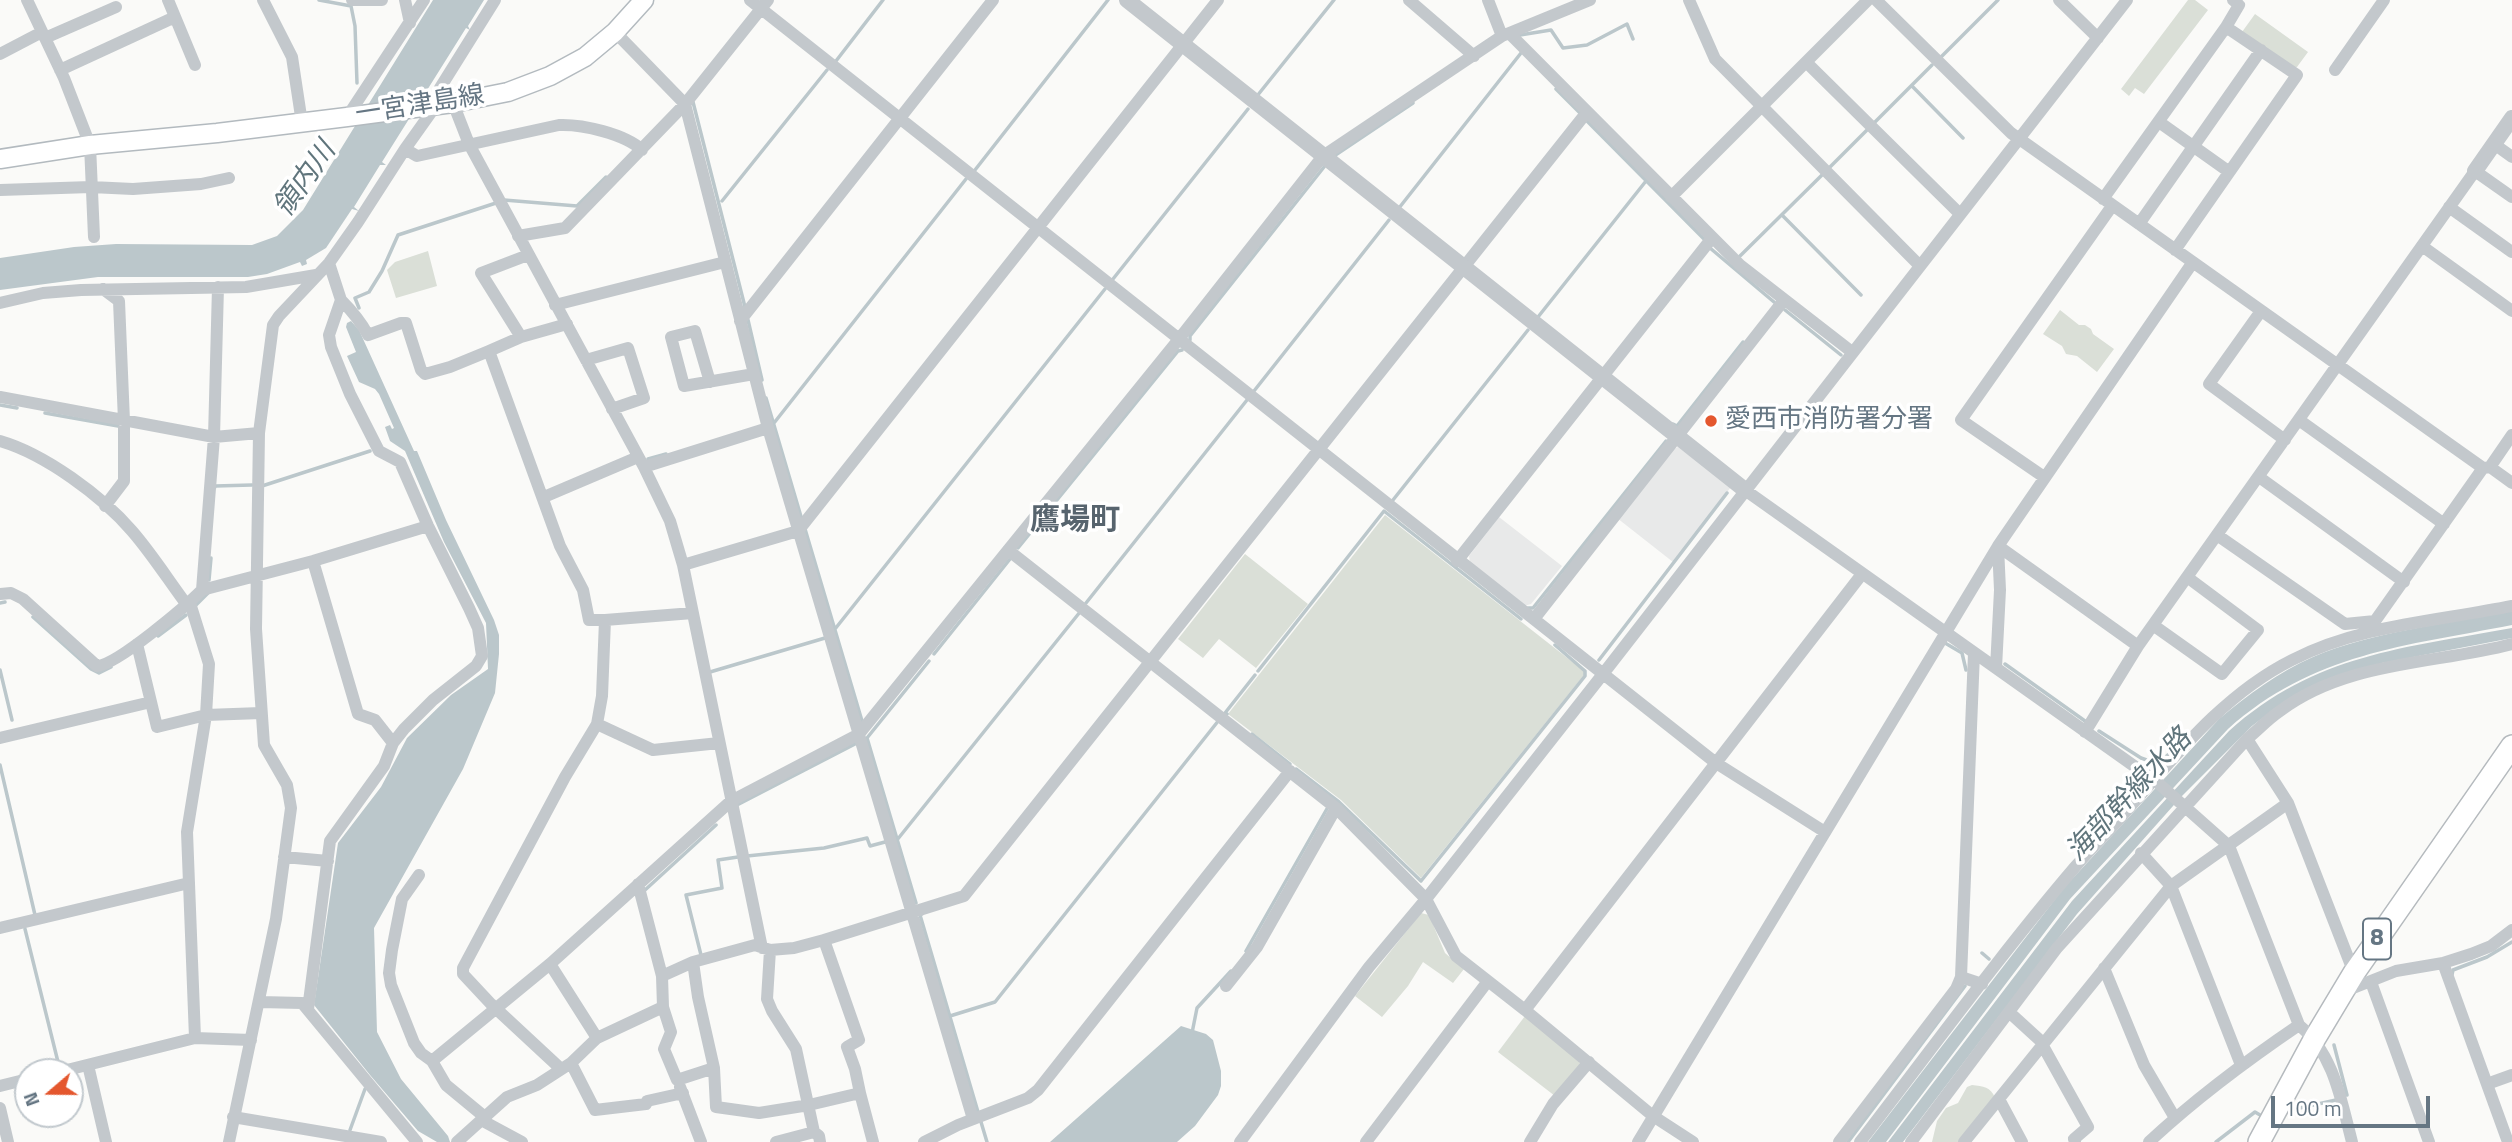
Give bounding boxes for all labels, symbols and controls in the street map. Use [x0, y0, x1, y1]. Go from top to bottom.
street label: 一宮津島線 [353, 80, 487, 132]
water label: 領内川 [268, 136, 344, 224]
place label: 愛西市消防署分署 [1725, 405, 1933, 437]
marker: 愛西市消防署分署 [1703, 413, 1719, 429]
district label: 鷹場町 [1030, 504, 1120, 540]
water label: 海部幹線水路 [2060, 723, 2200, 869]
road number: 8 [2363, 918, 2391, 959]
north arrow [14, 1058, 84, 1128]
scale bar [2274, 1082, 2433, 1126]
text: N [15, 1089, 47, 1111]
text: 100 m [2284, 1092, 2341, 1124]

